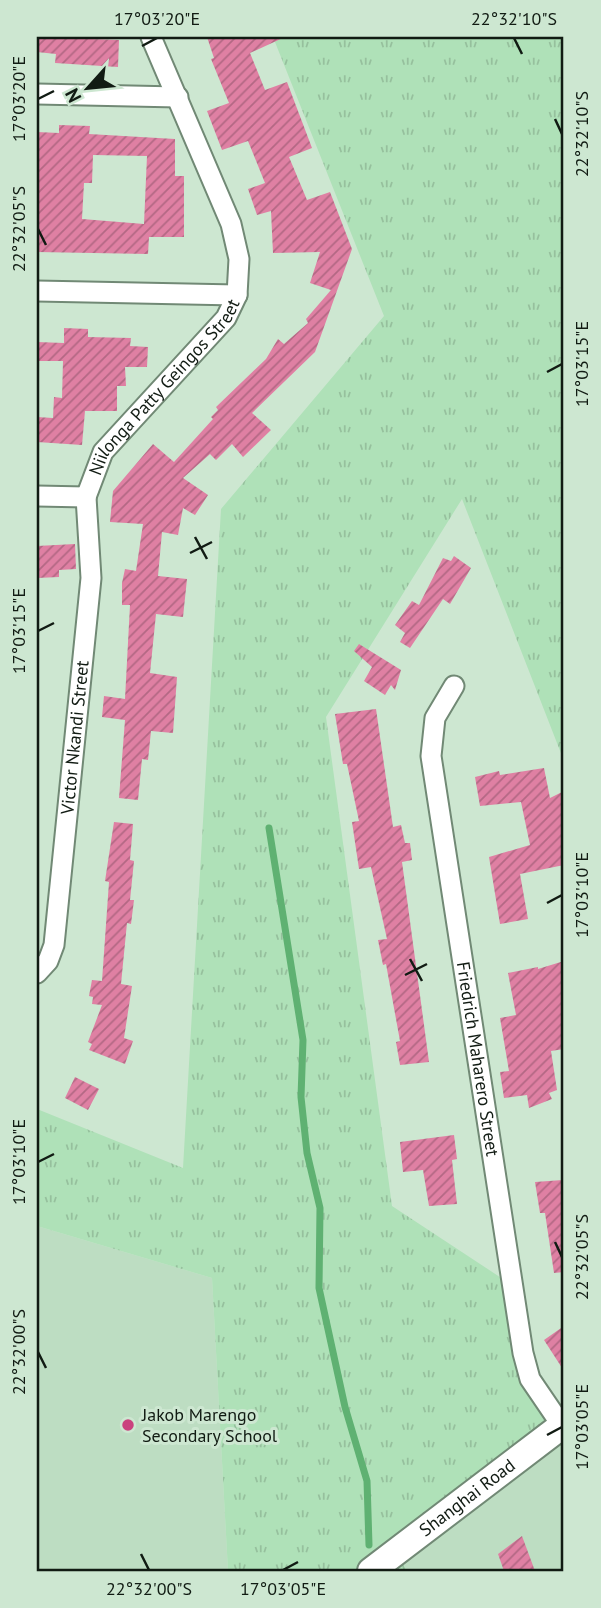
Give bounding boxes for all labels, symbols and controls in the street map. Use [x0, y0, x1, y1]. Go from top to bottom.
text: 17°03'20"E [114, 7, 200, 30]
text: 22°32'10"S [471, 7, 557, 30]
north arrow [52, 52, 122, 122]
text: 17°03'20"E [7, 56, 30, 142]
text: N [59, 85, 86, 107]
text: 22°32'10"S [570, 91, 593, 177]
text: 22°32'05"S [7, 186, 30, 272]
street label: Niilonga Patty Geingos Street [83, 295, 244, 478]
text: 17°03'15"E [570, 321, 593, 407]
text: 17°03'15"E [7, 588, 30, 674]
street label: Victor Nkandi Street [55, 659, 94, 816]
text: 17°03'10"E [570, 852, 593, 938]
street label: Friedrich Maharero Street [452, 960, 505, 1158]
text: 17°03'10"E [7, 1119, 30, 1205]
text: 22°32'05"S [570, 1214, 593, 1300]
text: 22°32'00"S [7, 1309, 30, 1395]
text: 17°03'05"E [570, 1384, 593, 1470]
place label: Jakob Marengo Secondary School [141, 1403, 278, 1447]
marker: Jakob Marengo Secondary School [120, 1417, 136, 1433]
street label: Shanghai Road [414, 1453, 519, 1541]
text: 22°32'00"S [106, 1577, 192, 1600]
text: 17°03'05"E [240, 1577, 326, 1600]

